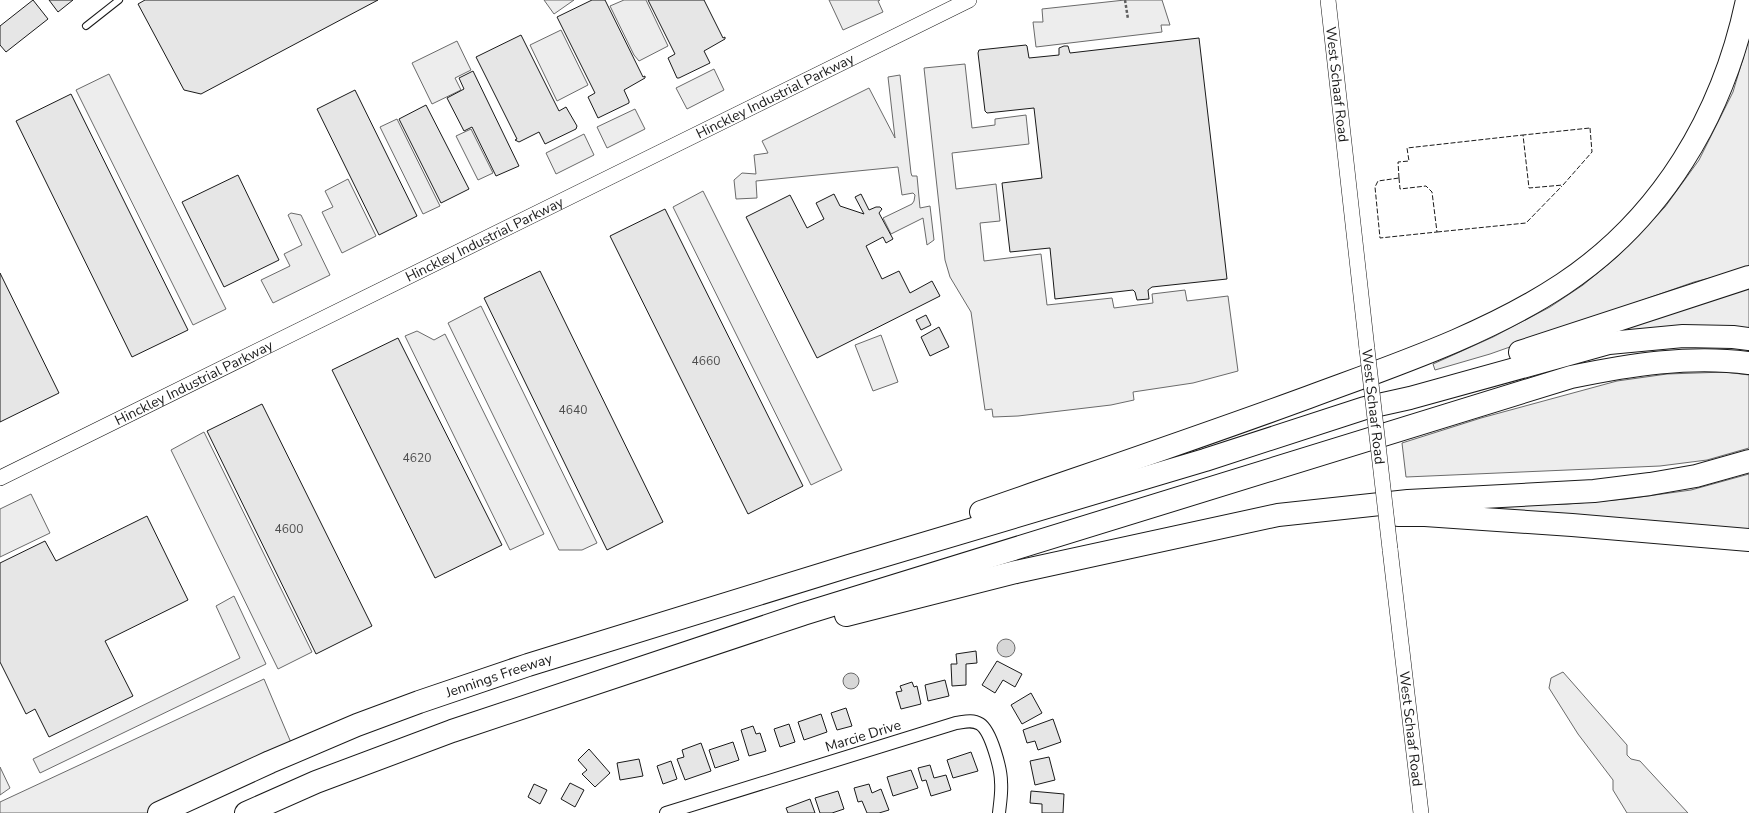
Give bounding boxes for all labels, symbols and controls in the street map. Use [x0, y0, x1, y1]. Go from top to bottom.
street label: West Schaaf Road [1322, 26, 1353, 143]
street label: Hinckley Industrial Parkway [693, 48, 858, 143]
street label: Hinckley Industrial Parkway [402, 192, 567, 286]
street label: Hinckley Industrial Parkway [111, 335, 277, 429]
street label: West Schaaf Road [1358, 348, 1390, 465]
house number: 4660 [692, 353, 720, 369]
house number: 4640 [559, 402, 587, 418]
house number: 4620 [403, 450, 431, 466]
house number: 4600 [275, 521, 303, 537]
street label: Jennings Freeway [442, 648, 555, 702]
street label: West Schaaf Road [1395, 670, 1427, 787]
street label: Marcie Drive [823, 715, 903, 757]

